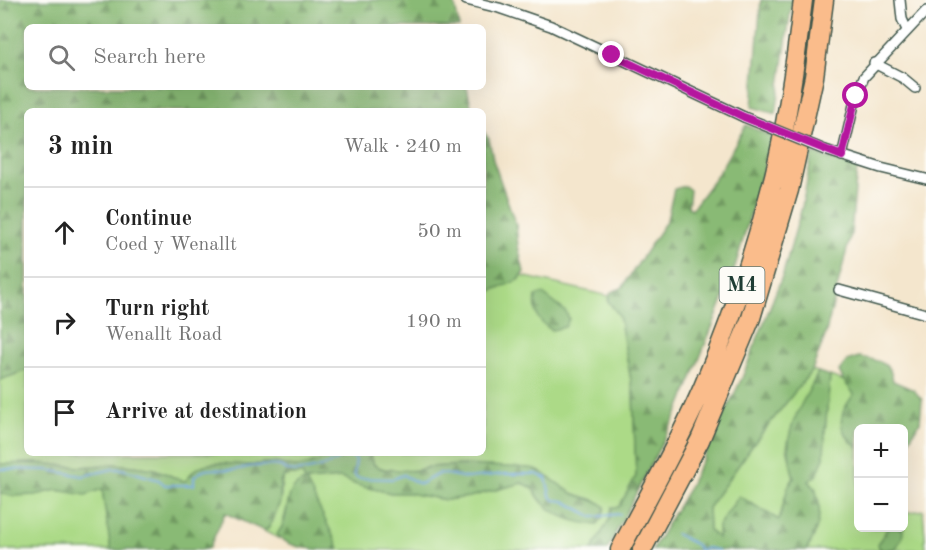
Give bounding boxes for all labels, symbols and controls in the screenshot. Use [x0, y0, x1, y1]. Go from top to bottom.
search box [24, 24, 486, 90]
icon: search [45, 41, 78, 74]
route end [598, 41, 624, 67]
text: Search here [93, 46, 206, 68]
route start [842, 82, 868, 108]
text: 3 min [48, 134, 113, 160]
text: Walk · 240 m [343, 137, 462, 157]
text: Continue [105, 208, 192, 230]
icon: ahead [48, 216, 81, 249]
text: 50 m [417, 222, 462, 242]
text: Coed y Wenallt [105, 235, 237, 255]
road number: M4 [720, 267, 764, 303]
text: Turn right [105, 298, 209, 320]
icon: right [48, 306, 81, 339]
text: 190 m [406, 312, 462, 332]
text: Wenallt Road [105, 325, 222, 345]
icon: arrive [48, 396, 81, 429]
text: Arrive at destination [105, 401, 307, 423]
map controls [854, 424, 908, 532]
button: + [854, 424, 908, 478]
button: − [854, 478, 908, 532]

